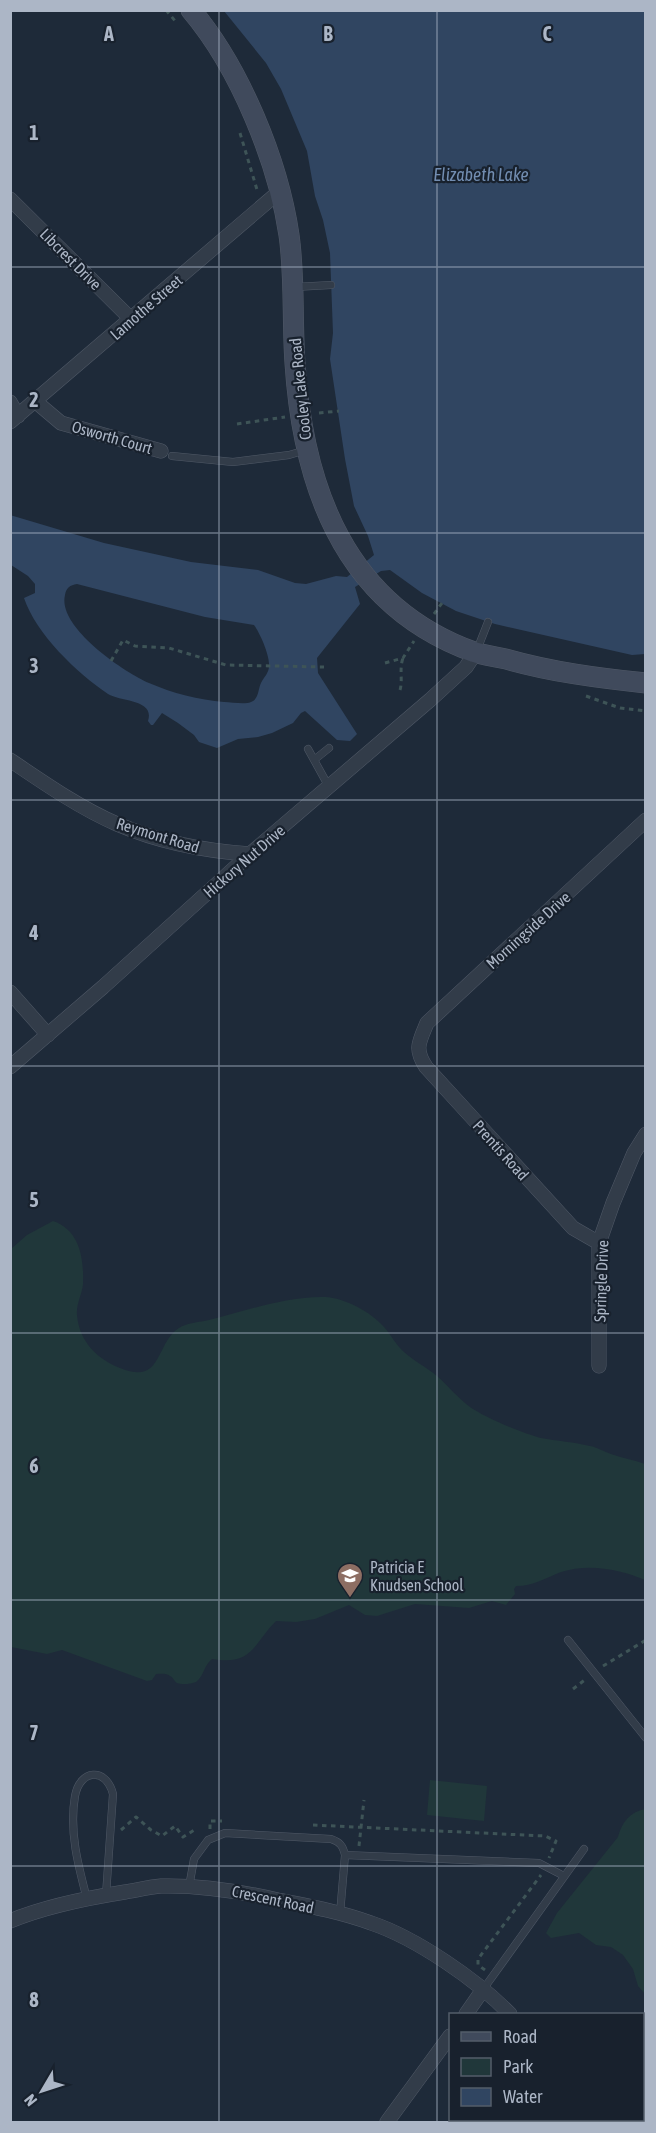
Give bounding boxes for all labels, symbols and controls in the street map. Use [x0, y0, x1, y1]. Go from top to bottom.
text: A [103, 22, 114, 45]
text: B [323, 22, 333, 45]
text: C [543, 22, 552, 45]
text: 1 [29, 121, 39, 144]
water label: Elizabeth Lake [433, 164, 529, 185]
street label: Libcrest Drive [37, 225, 105, 293]
street label: Lamothe Street [106, 271, 186, 343]
street label: Cooley Lake Road [286, 337, 315, 441]
text: 2 [29, 388, 39, 411]
street label: Osworth Court [70, 417, 155, 457]
text: 3 [29, 654, 39, 677]
street label: Reymont Road [114, 814, 202, 857]
street label: Hickory Nut Drive [200, 821, 289, 902]
street label: Morningside Drive [482, 888, 574, 973]
text: 4 [28, 921, 39, 944]
street label: Prentis Road [469, 1116, 533, 1184]
text: 5 [29, 1188, 39, 1211]
street label: Springle Drive [591, 1240, 612, 1322]
text: 6 [29, 1454, 39, 1477]
place label: Patricia E Knudsen School [370, 1558, 464, 1594]
school or university icon: Patricia E Knudsen School [335, 1561, 365, 1599]
text: 7 [29, 1721, 39, 1744]
street label: Crescent Road [230, 1882, 316, 1916]
text: 8 [29, 1988, 39, 2011]
legend [449, 2013, 644, 2121]
text: Road [503, 2026, 537, 2047]
text: Park [503, 2056, 533, 2077]
north arrow [12, 2061, 72, 2121]
text: Water [503, 2086, 543, 2107]
text: N [20, 2091, 40, 2110]

